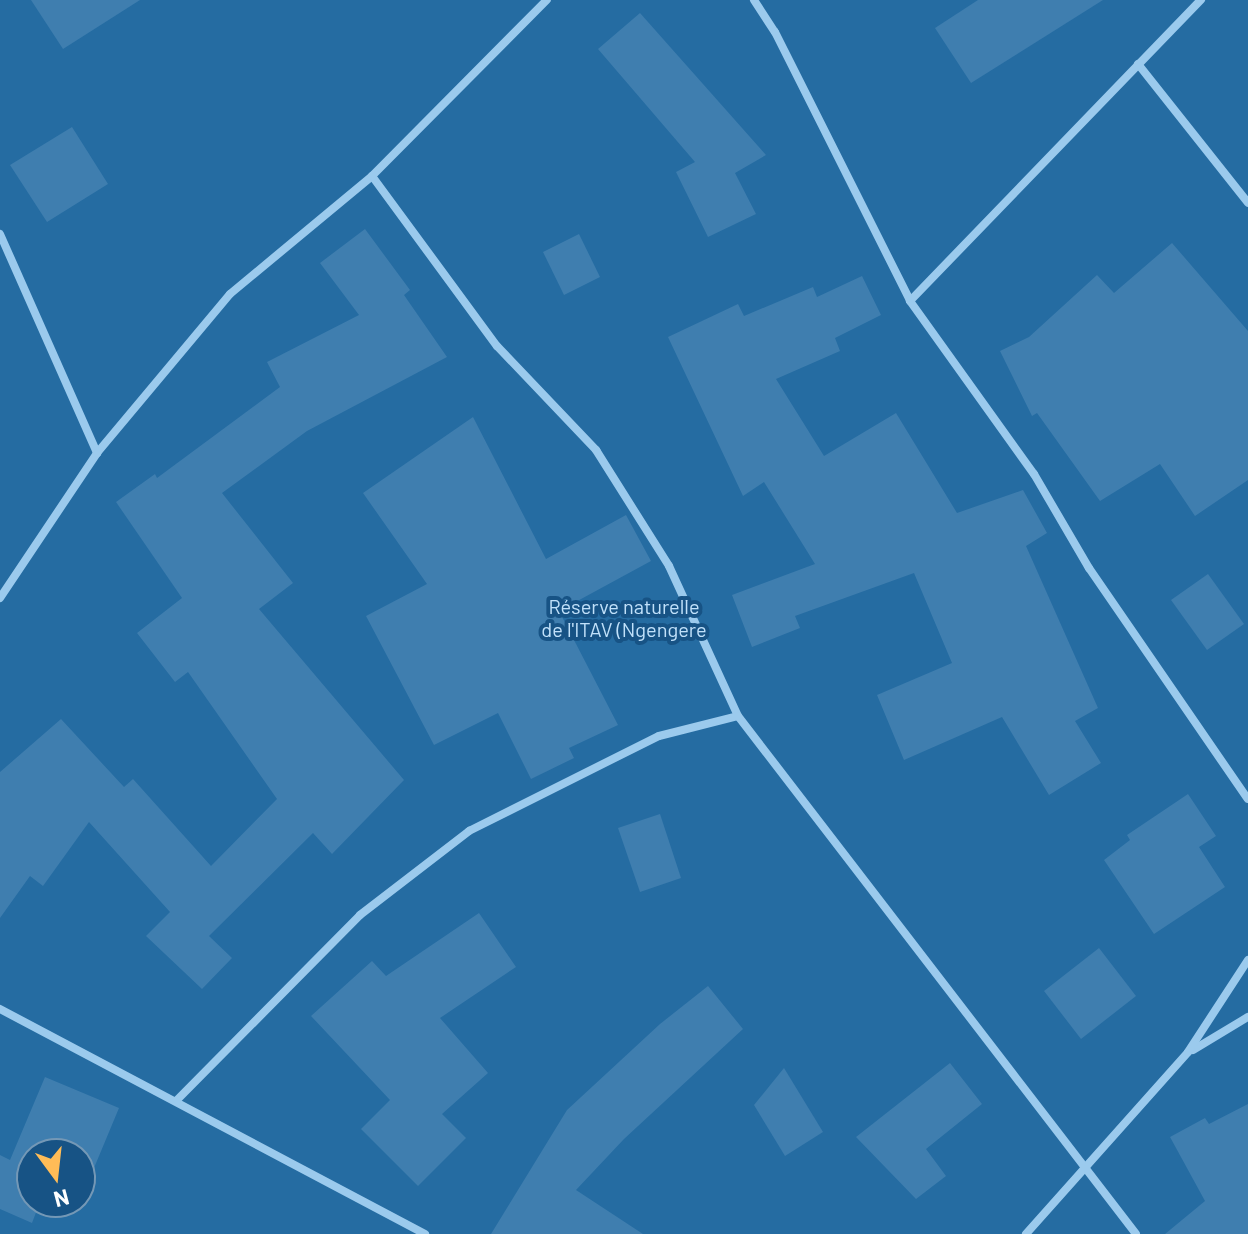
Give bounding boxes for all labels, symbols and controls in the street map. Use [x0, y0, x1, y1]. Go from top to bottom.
park label: Réserve naturelle de l'ITAV (Ngengere [541, 594, 707, 641]
north arrow [16, 1138, 96, 1218]
text: N [51, 1185, 72, 1214]

